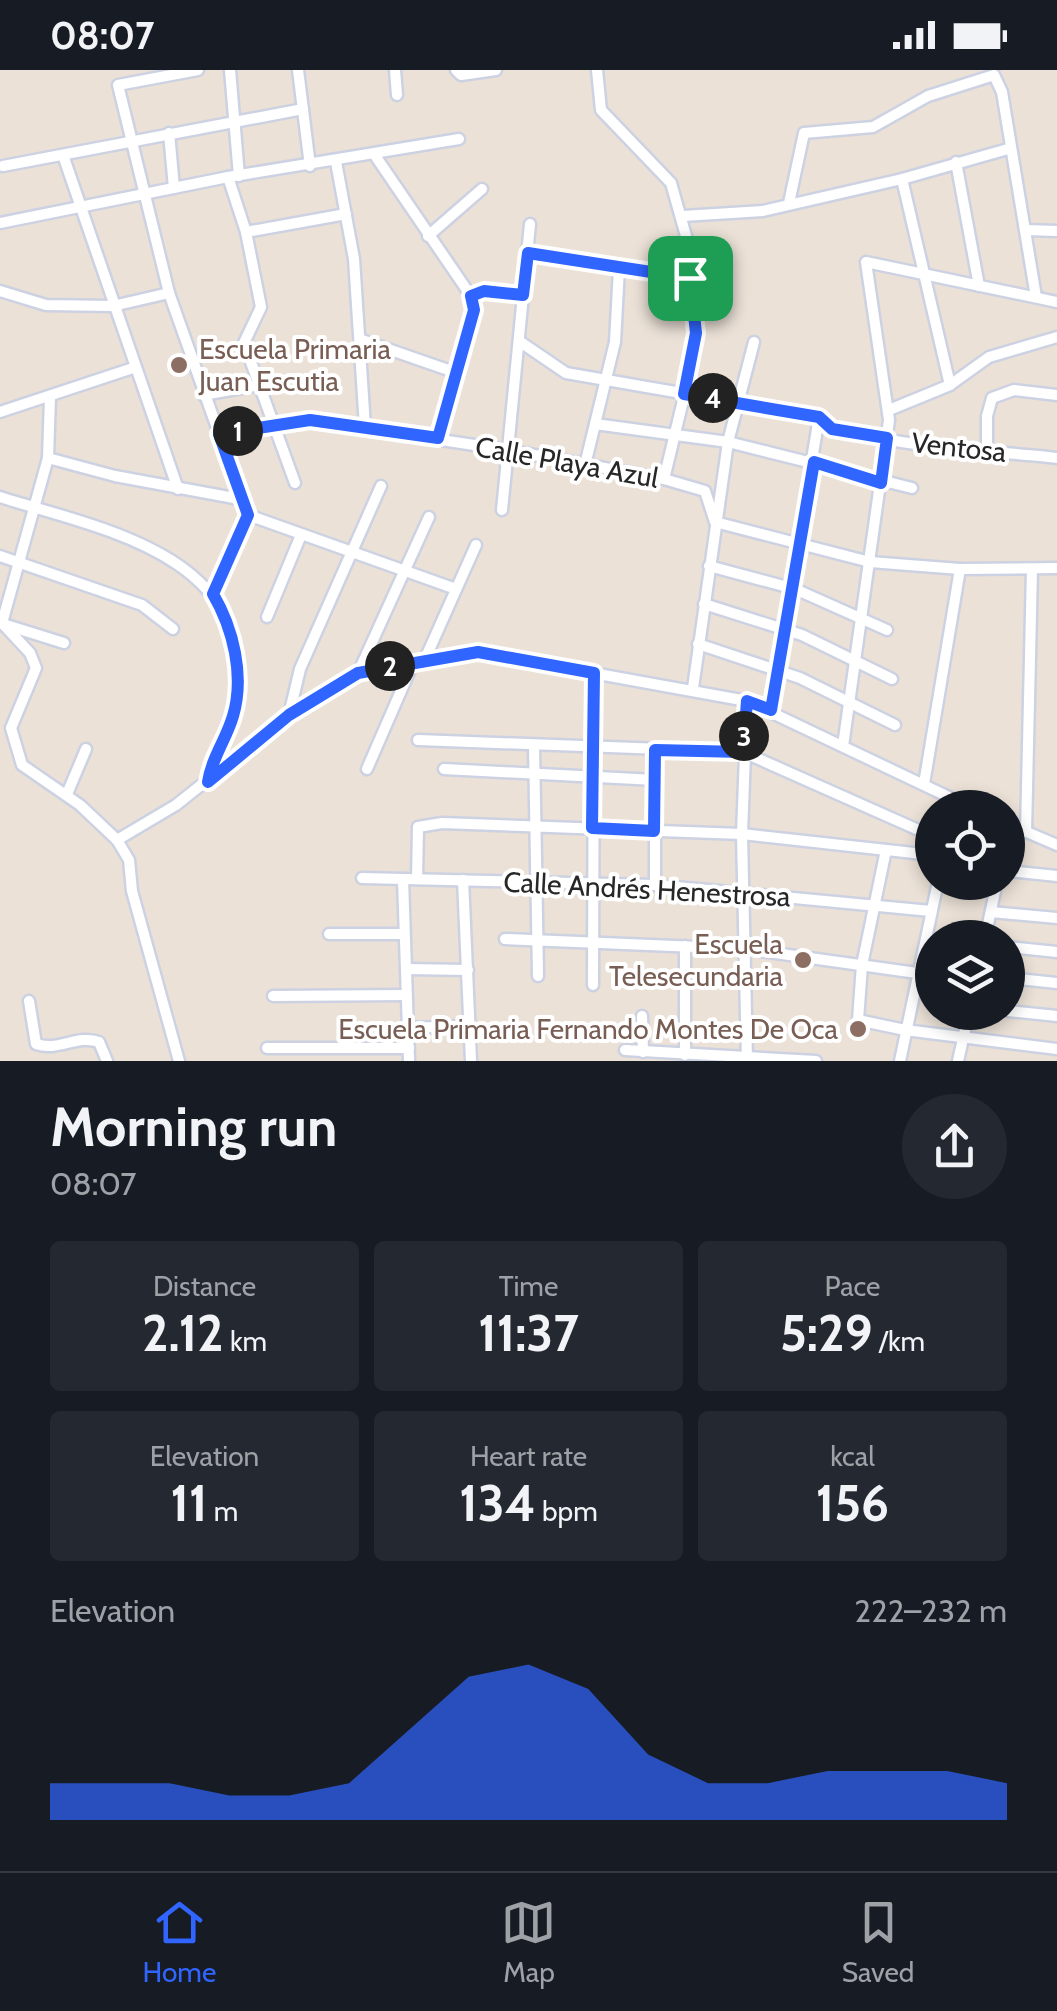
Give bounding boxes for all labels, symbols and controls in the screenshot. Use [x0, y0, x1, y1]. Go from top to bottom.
text: 08:07 [50, 12, 154, 59]
pin [648, 236, 733, 321]
icon: arrive [663, 251, 718, 306]
place label: Escuela Primaria Juan Escutia [198, 332, 391, 398]
marker: Escuela Primaria Juan Escutia [168, 354, 190, 376]
pin: 4 [688, 373, 738, 423]
text: 4 [704, 381, 722, 415]
pin: 1 [213, 406, 263, 456]
text: 1 [233, 414, 243, 448]
street label: Ventosa [910, 425, 1009, 469]
street label: Calle Playa Azul [473, 429, 662, 495]
pin: 2 [365, 641, 415, 691]
text: 2 [383, 649, 397, 683]
pin: 3 [719, 711, 769, 761]
text: 3 [736, 719, 752, 753]
map controls [915, 790, 1025, 1030]
button: locate [915, 790, 1025, 900]
street label: Calle Andrés Henestrosa [503, 865, 792, 914]
button: layers [915, 920, 1025, 1030]
place label: Escuela Telesecundaria [609, 927, 784, 993]
marker: Escuela Telesecundaria [792, 949, 814, 971]
place label: Escuela Primaria Fernando Montes De Oca [338, 1012, 839, 1046]
marker: Escuela Primaria Fernando Montes De Oca [847, 1018, 869, 1040]
text: Morning run [50, 1093, 337, 1160]
button: share [902, 1094, 1007, 1199]
text: 08:07 [50, 1164, 136, 1203]
text: Distance [153, 1269, 256, 1303]
text: Time [499, 1269, 558, 1303]
text: Pace [825, 1269, 880, 1303]
text: 2.12 [142, 1303, 224, 1364]
text: 11:37 [478, 1303, 579, 1364]
text: 5:29 [780, 1303, 873, 1364]
text: km [224, 1324, 267, 1358]
text: /km [873, 1324, 925, 1358]
text: Elevation [150, 1439, 259, 1473]
text: Heart rate [470, 1439, 587, 1473]
text: kcal [830, 1439, 875, 1473]
text: 11 [171, 1473, 208, 1534]
text: 134 [459, 1473, 536, 1534]
text: 156 [816, 1473, 889, 1534]
text: m [208, 1494, 238, 1528]
text: bpm [536, 1494, 598, 1528]
text: Elevation [50, 1591, 175, 1630]
text: 222–232 m [854, 1591, 1007, 1630]
tab: Home [143, 1895, 216, 1989]
tab: Map [501, 1895, 556, 1989]
tab: Saved [842, 1895, 914, 1989]

